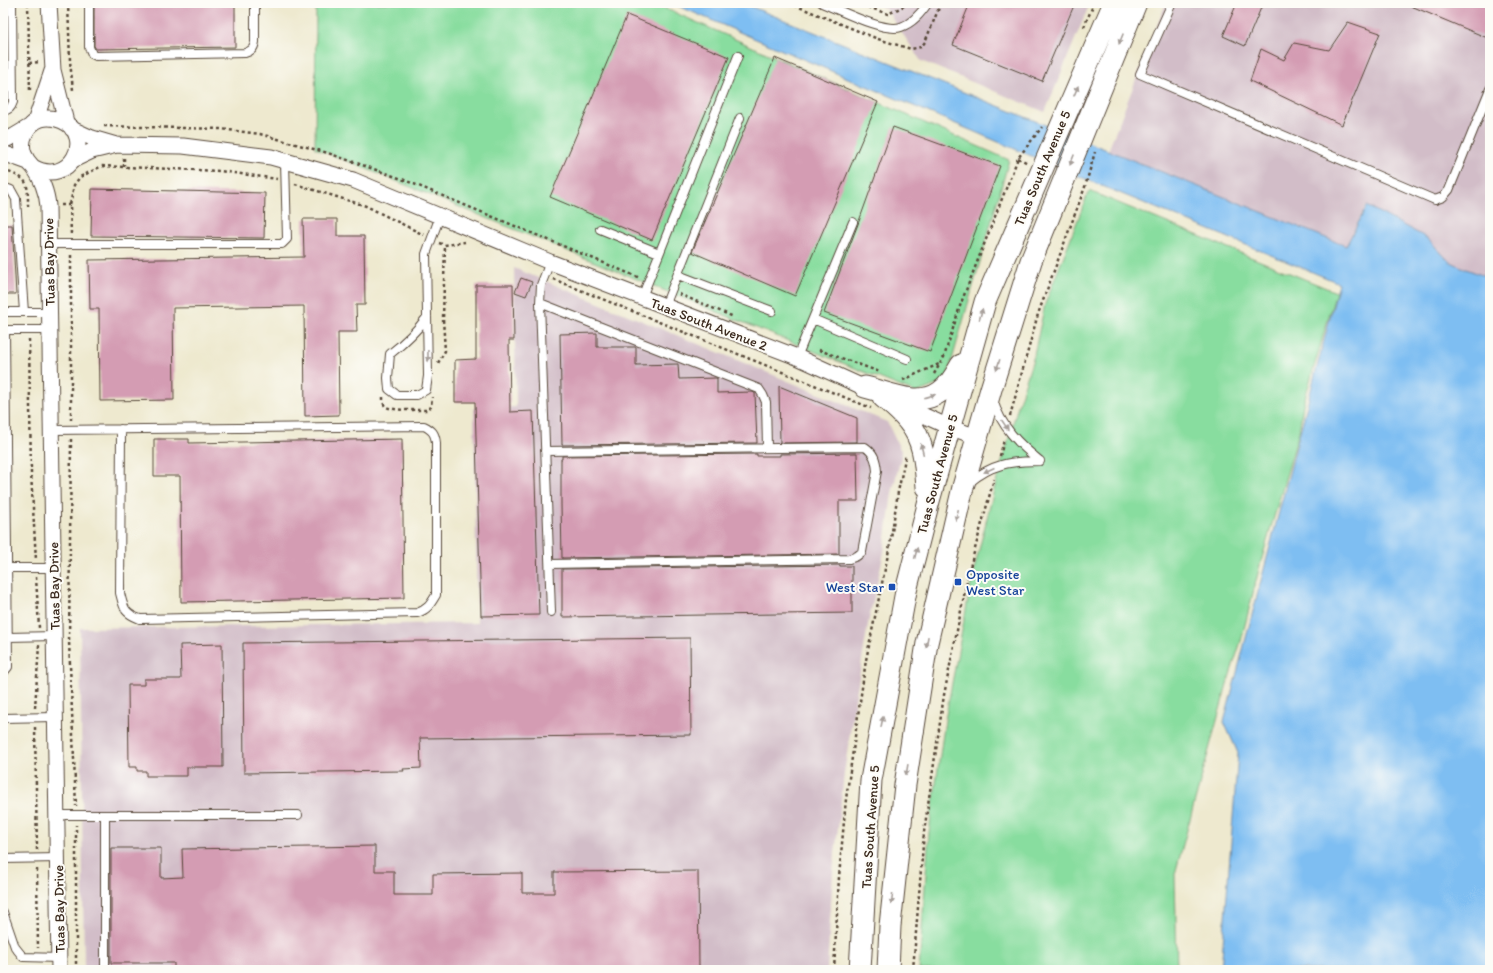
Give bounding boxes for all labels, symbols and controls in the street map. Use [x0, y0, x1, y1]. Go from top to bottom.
one-way arrow [1118, 34, 1124, 46]
one-way arrow [1073, 85, 1079, 97]
street label: Tuas South Avenue 5 [1010, 108, 1074, 228]
one-way arrow [1069, 154, 1075, 166]
street label: Tuas Bay Drive [40, 217, 59, 306]
street label: Tuas South Avenue 2 [648, 294, 770, 355]
one-way arrow [978, 307, 984, 319]
one-way arrow [425, 350, 431, 363]
one-way arrow [995, 359, 1001, 371]
one-way arrow [924, 393, 936, 399]
street label: Tuas South Avenue 5 [913, 412, 962, 536]
one-way arrow [1001, 420, 1009, 430]
one-way arrow [919, 442, 925, 455]
one-way arrow [983, 467, 994, 473]
one-way arrow [953, 509, 959, 522]
street label: Tuas Bay Drive [45, 541, 64, 630]
one-way arrow [913, 547, 919, 559]
place label: Opposite West Star [966, 566, 1025, 599]
marker: Opposite West Star [953, 577, 963, 587]
place label: West Star [826, 579, 884, 596]
marker: West Star [887, 582, 897, 592]
one-way arrow [924, 636, 930, 648]
one-way arrow [879, 716, 885, 728]
one-way arrow [904, 764, 910, 776]
street label: Tuas South Avenue 5 [858, 765, 883, 889]
street label: Tuas Bay Drive [50, 864, 69, 953]
one-way arrow [889, 893, 896, 906]

